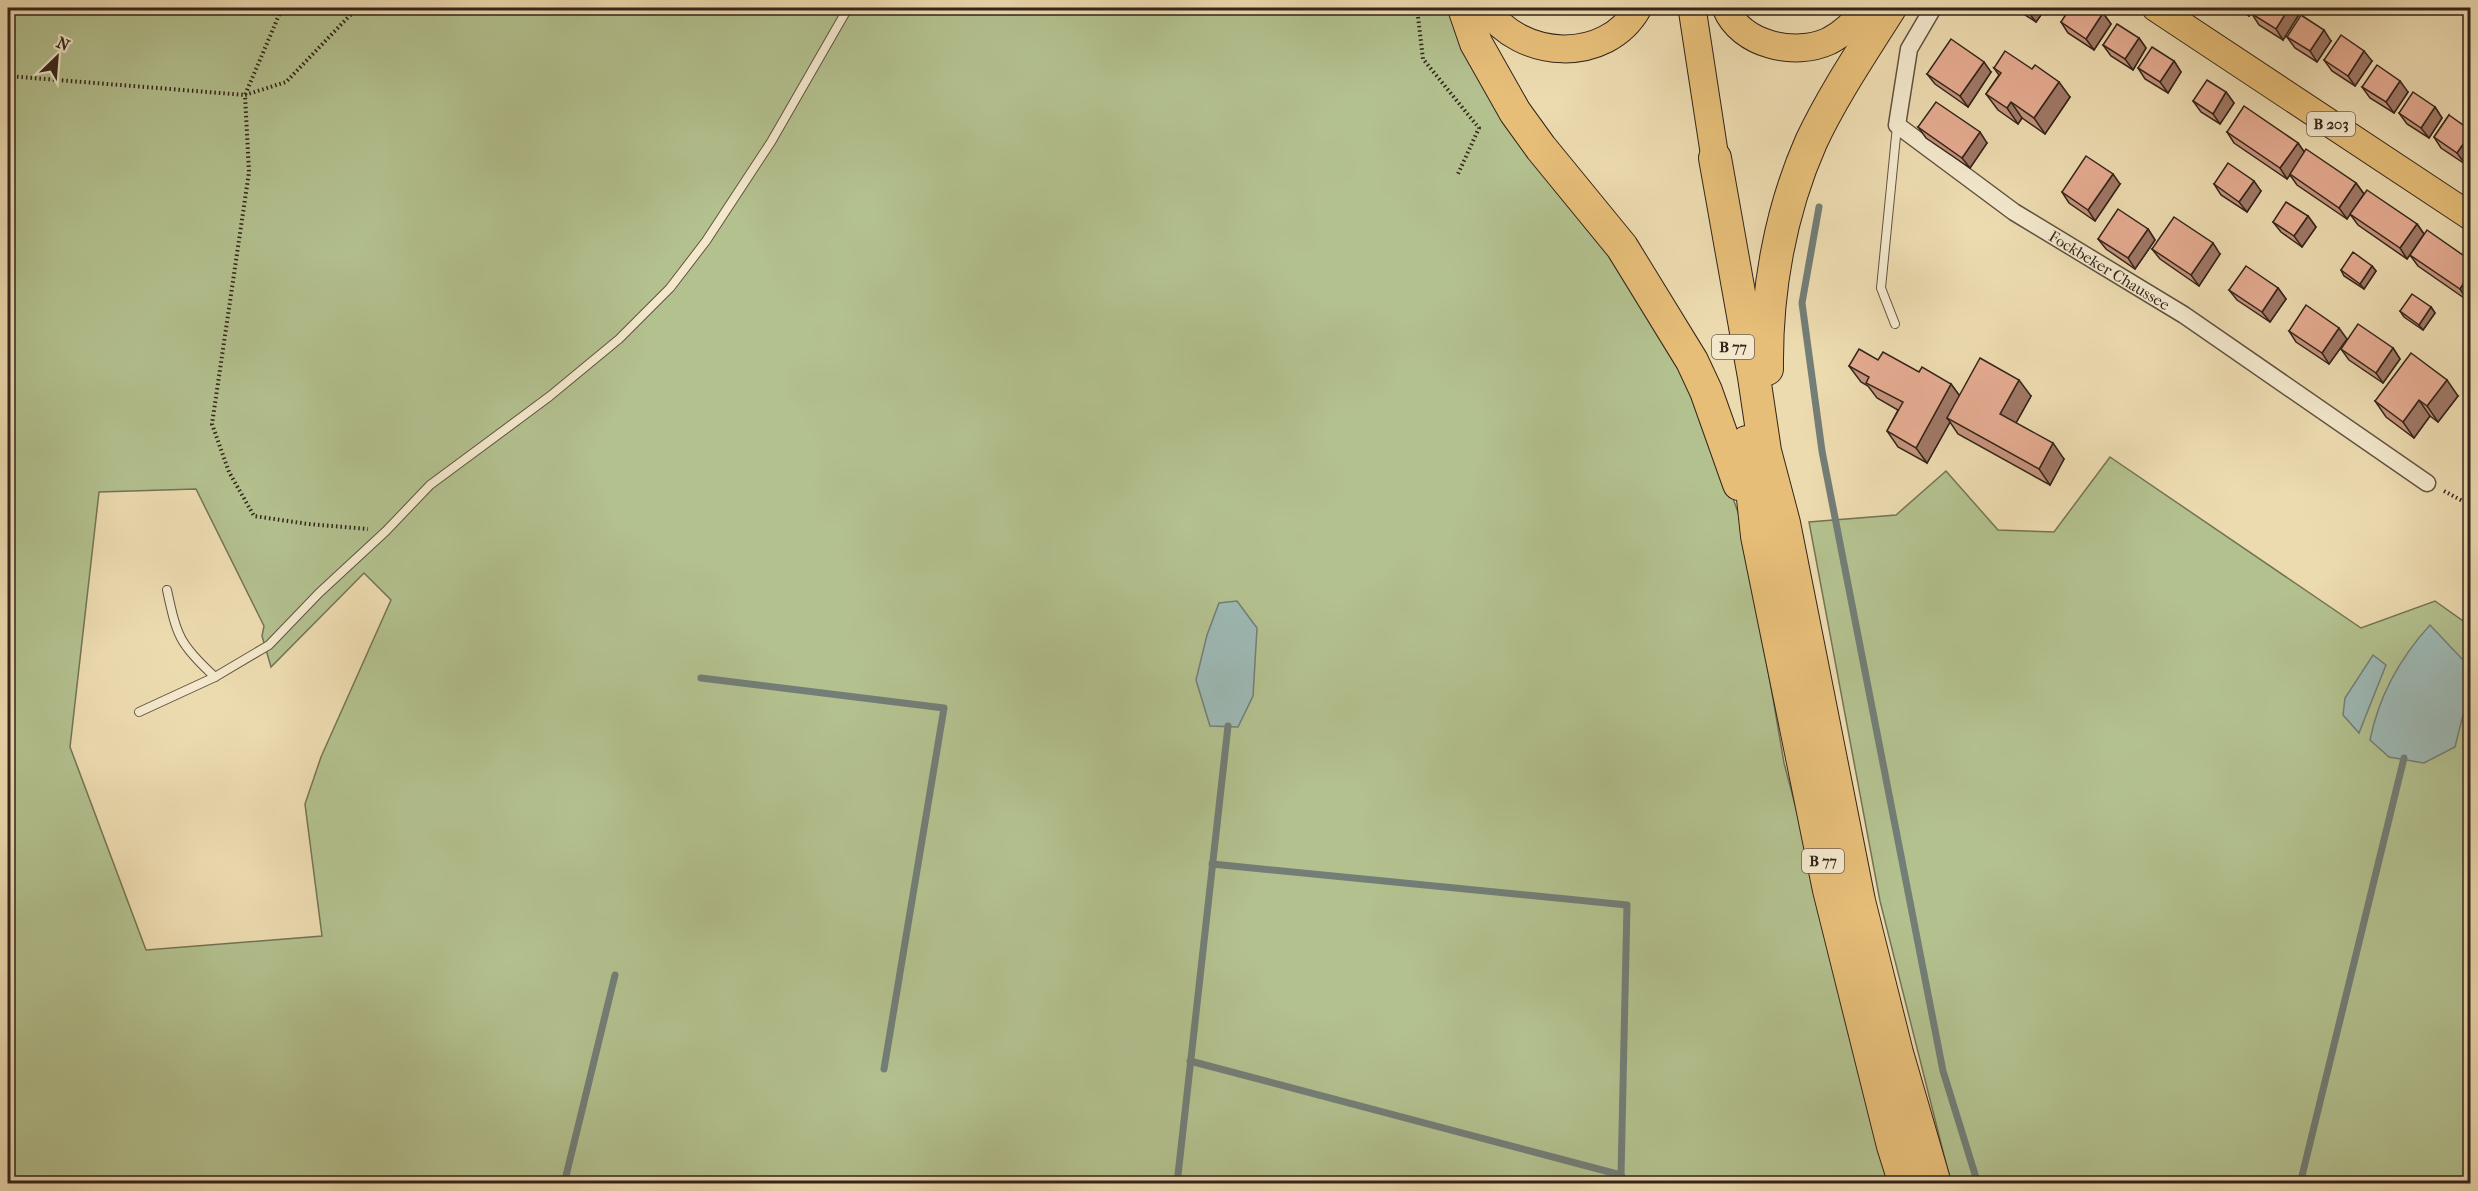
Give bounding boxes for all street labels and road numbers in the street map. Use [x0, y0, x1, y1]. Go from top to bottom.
road number: B 203 [2307, 112, 2355, 136]
street label: Fockbeker Chaussee [2045, 226, 2173, 314]
road number: B 77 [1712, 335, 1754, 359]
road number: B 77 [1802, 849, 1844, 873]

